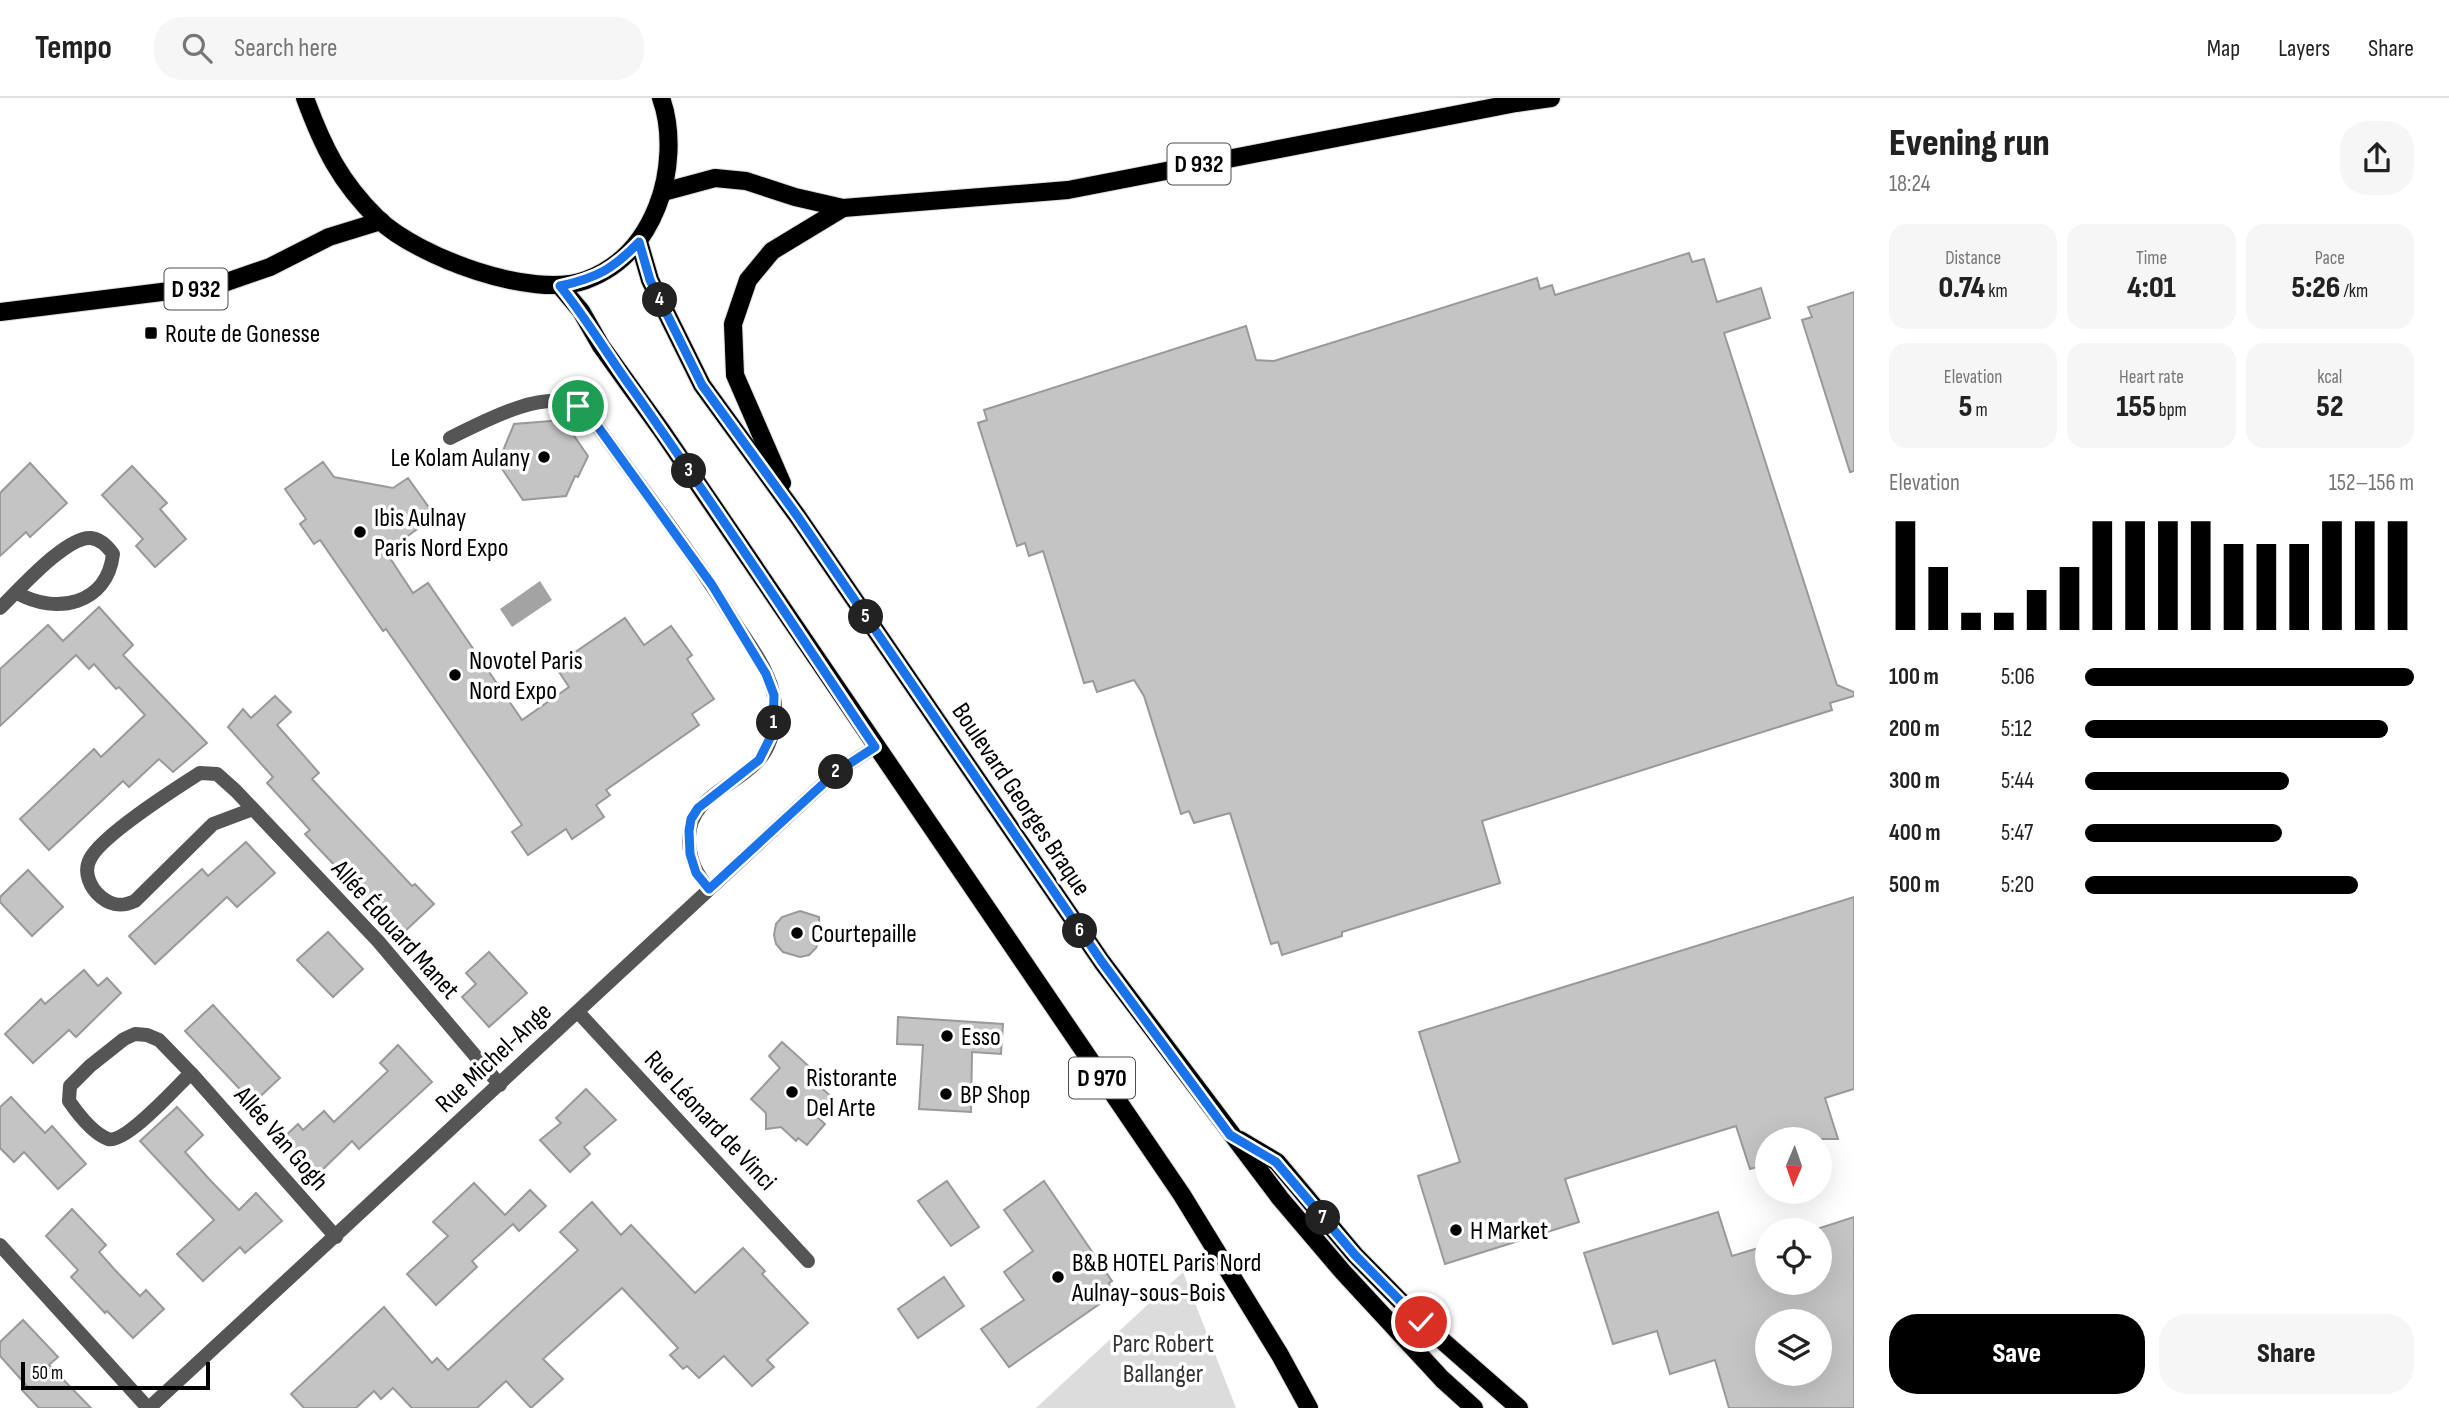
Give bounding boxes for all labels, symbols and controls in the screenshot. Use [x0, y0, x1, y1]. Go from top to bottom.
search box [154, 17, 644, 80]
text: Tempo [35, 28, 112, 68]
icon: search [178, 29, 216, 67]
text: Search here [234, 33, 337, 64]
text: Map [2207, 34, 2240, 63]
text: Layers [2278, 34, 2330, 63]
text: Share [2368, 34, 2414, 63]
text: Evening run [1889, 121, 2050, 166]
button: share [2340, 121, 2414, 195]
road number: D 932 [1168, 144, 1230, 184]
text: 18:24 [1889, 170, 1930, 198]
text: Distance [1945, 247, 2001, 270]
text: Time [2136, 247, 2167, 270]
text: Pace [2315, 247, 2345, 270]
road number: D 932 [164, 268, 228, 309]
text: 0.74 [1939, 270, 1985, 306]
text: 4:01 [2127, 270, 2176, 306]
text: 5:26 [2292, 270, 2340, 306]
text: km [1985, 280, 2008, 303]
text: /km [2340, 280, 2368, 303]
pin: 4 [642, 282, 678, 318]
text: 4 [655, 288, 664, 311]
place label: Route de Gonesse [165, 319, 320, 350]
marker: Route de Gonesse [143, 325, 159, 341]
text: Elevation [1944, 366, 2002, 389]
text: Heart rate [2119, 366, 2184, 389]
text: kcal [2317, 366, 2342, 389]
pin [548, 376, 608, 436]
icon: arrive [559, 387, 597, 425]
text: 5 [1959, 389, 1972, 425]
text: 155 [2116, 389, 2156, 425]
text: 52 [2316, 389, 2343, 425]
text: m [1972, 399, 1988, 422]
text: bpm [2156, 399, 2187, 422]
place label: Le Kolam Aulany [390, 443, 530, 474]
marker: Le Kolam Aulany [536, 449, 552, 465]
pin: 3 [672, 454, 706, 488]
text: 3 [684, 459, 693, 482]
text: Elevation [1889, 469, 1960, 497]
text: 152–156 m [2329, 469, 2414, 497]
place label: Ibis Aulnay Paris Nord Expo [374, 503, 509, 564]
marker: Ibis Aulnay Paris Nord Expo [352, 524, 368, 540]
pin: 5 [848, 600, 884, 634]
text: 5 [861, 605, 870, 628]
place label: Novotel Paris Nord Expo [469, 646, 583, 707]
text: 100 m [1889, 663, 1939, 691]
text: 5:06 [2001, 663, 2035, 691]
marker: Novotel Paris Nord Expo [447, 667, 463, 683]
street label: Boulevard Georges Braque [945, 697, 1097, 902]
pin: 1 [756, 706, 792, 740]
text: 1 [770, 711, 777, 734]
text: 200 m [1889, 715, 1940, 743]
text: 5:12 [2001, 715, 2032, 743]
pin: 2 [818, 754, 854, 790]
text: 2 [831, 760, 840, 783]
text: 300 m [1889, 767, 1940, 795]
text: 5:44 [2001, 767, 2034, 795]
text: 400 m [1889, 819, 1940, 847]
text: 5:47 [2001, 819, 2033, 847]
street label: Allée Édouard Manet [324, 853, 465, 1006]
text: 500 m [1889, 871, 1940, 899]
text: 5:20 [2001, 871, 2034, 899]
pin: 6 [1062, 914, 1098, 948]
place label: Courtepaille [811, 919, 917, 950]
text: 6 [1075, 919, 1084, 942]
marker: Courtepaille [789, 925, 805, 941]
street label: Rue Michel-Ange [430, 997, 558, 1120]
place label: Esso [961, 1022, 1001, 1053]
marker: Esso [939, 1028, 955, 1044]
street label: Rue Léonard de Vinci [637, 1045, 782, 1197]
road number: D 970 [1069, 1058, 1135, 1098]
place label: Ristorante Del Arte [806, 1063, 897, 1124]
street label: Allée Van Gogh [227, 1080, 334, 1197]
place label: BP Shop [960, 1080, 1031, 1111]
marker: Ristorante Del Arte [784, 1084, 800, 1100]
marker: BP Shop [938, 1086, 954, 1102]
north arrow [1755, 1127, 1832, 1204]
map controls [1755, 1127, 1832, 1386]
pin: 7 [1306, 1200, 1340, 1236]
text: 7 [1318, 1206, 1327, 1229]
place label: H Market [1470, 1216, 1548, 1247]
button: locate [1755, 1218, 1832, 1295]
marker: H Market [1448, 1222, 1464, 1238]
place label: B&B HOTEL Paris Nord Aulnay-sous-Bois [1071, 1248, 1261, 1309]
marker: B&B HOTEL Paris Nord Aulnay-sous-Bois [1050, 1269, 1066, 1285]
pin [1391, 1292, 1451, 1352]
icon: check [1402, 1303, 1440, 1341]
button: layers [1755, 1309, 1832, 1386]
button: Save [1889, 1314, 2145, 1394]
button: Share [2159, 1314, 2414, 1394]
park label: Parc Robert Ballanger [1112, 1329, 1214, 1390]
scale bar [21, 1359, 210, 1391]
text: 50 m [32, 1362, 63, 1385]

